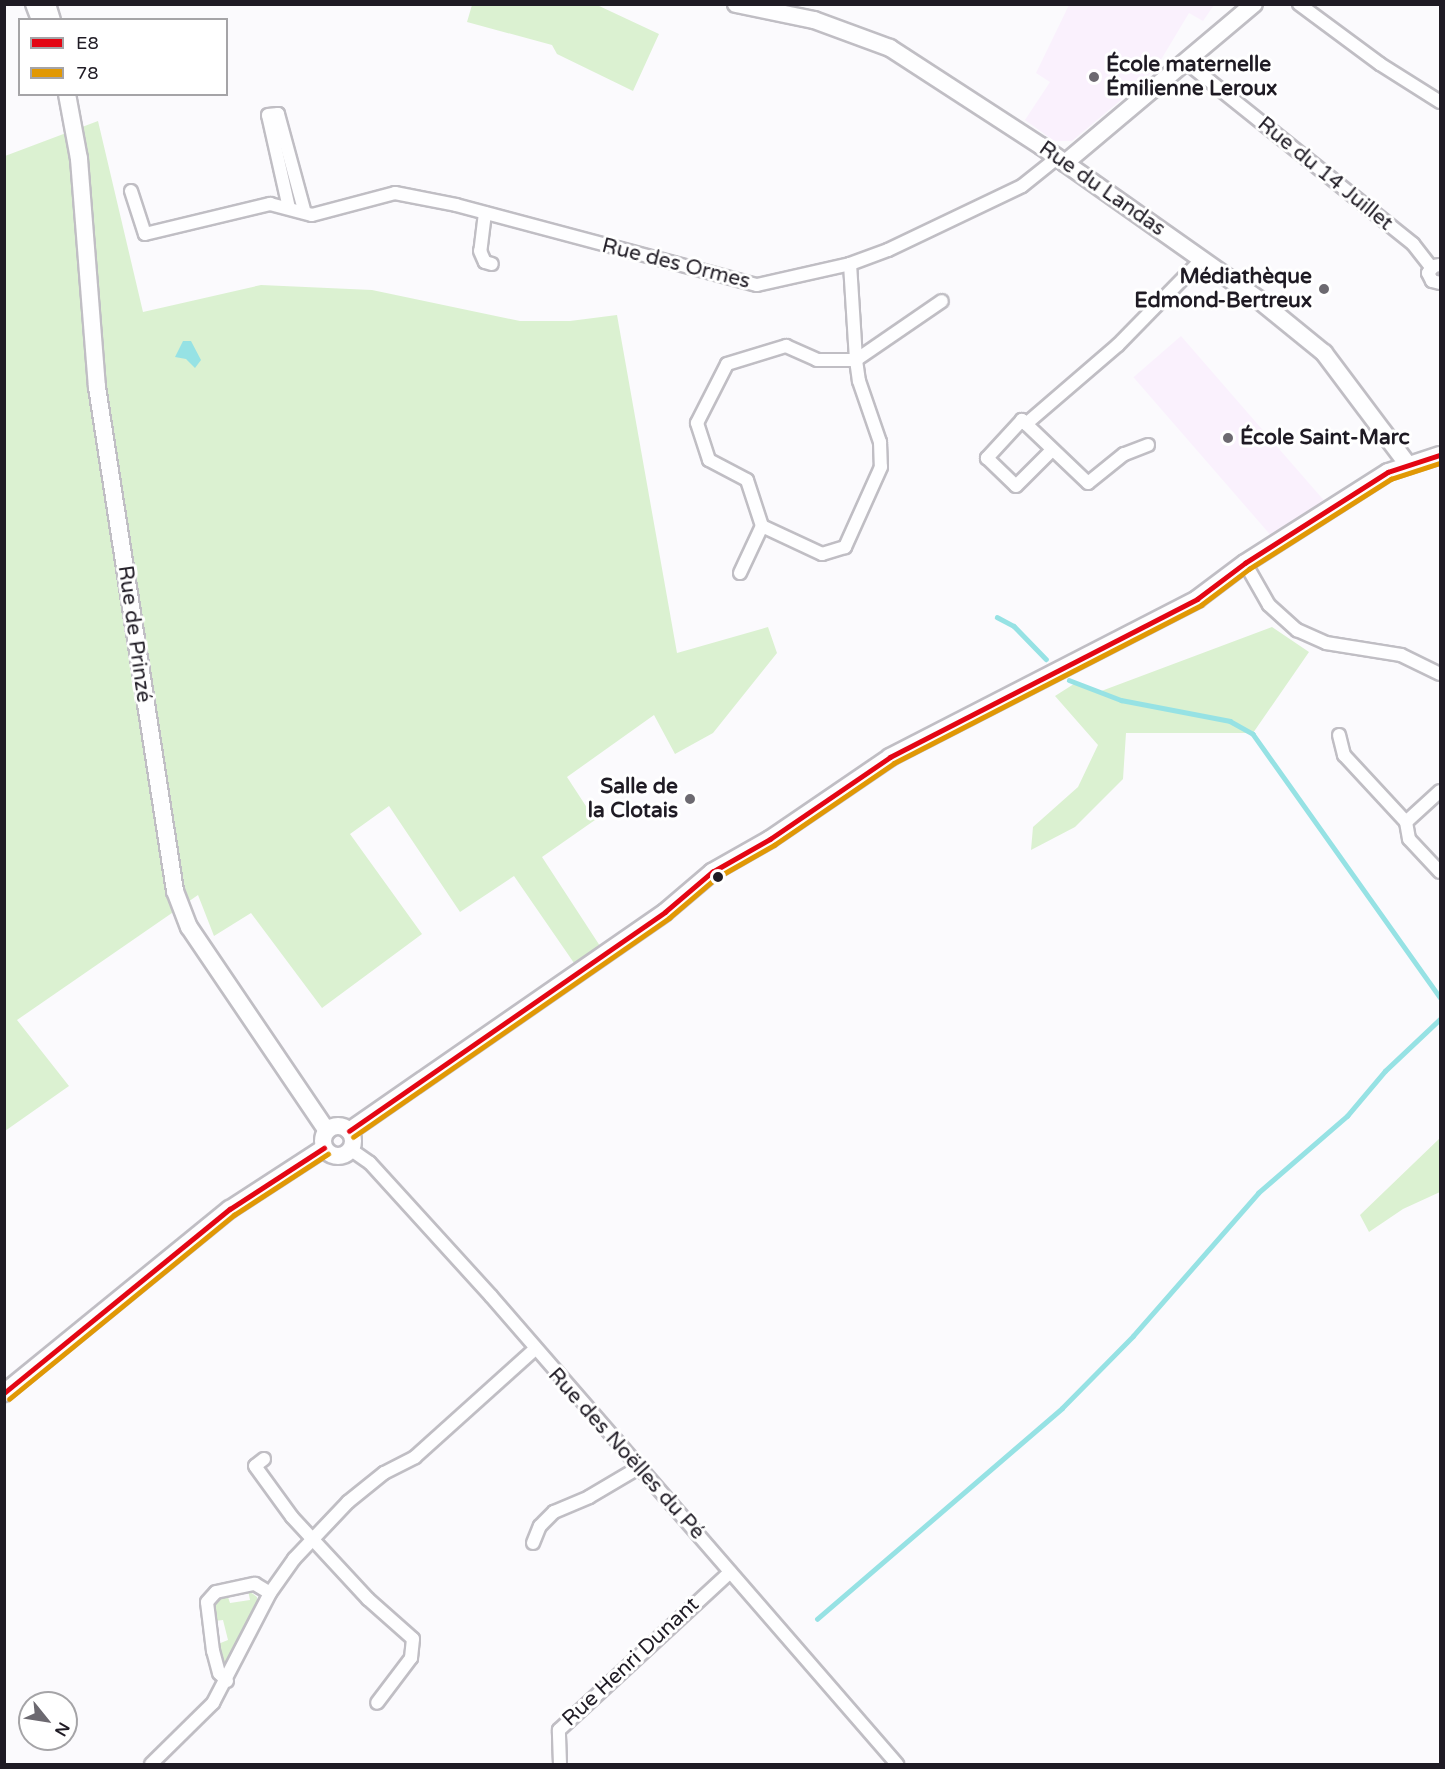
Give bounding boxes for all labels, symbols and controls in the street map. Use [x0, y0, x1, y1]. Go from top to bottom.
legend [18, 18, 228, 96]
text: E8 [76, 32, 99, 54]
place label: École maternelle Émilienne Leroux [1106, 52, 1277, 102]
text: 78 [76, 62, 99, 84]
marker: École maternelle Émilienne Leroux [1087, 70, 1101, 84]
street label: Rue du 14 Juillet [1252, 112, 1398, 236]
street label: Rue du Landas [1034, 136, 1170, 242]
street label: Rue des Ormes [599, 233, 753, 295]
place label: Médiathèque Edmond-Bertreux [1134, 264, 1312, 314]
marker: Médiathèque Edmond-Bertreux [1317, 282, 1331, 296]
place label: École Saint-Marc [1240, 425, 1410, 451]
marker: École Saint-Marc [1221, 431, 1235, 445]
street label: Rue de Prinzé [112, 564, 156, 704]
place label: Salle de la Clotais [588, 774, 678, 824]
marker: Salle de la Clotais [683, 792, 697, 806]
unlabelled marker [712, 871, 724, 883]
street label: Rue des Noëlles du Pé [542, 1363, 710, 1545]
street label: Rue Henri Dunant [557, 1592, 705, 1732]
north arrow [18, 1691, 78, 1751]
text: N [50, 1718, 74, 1740]

